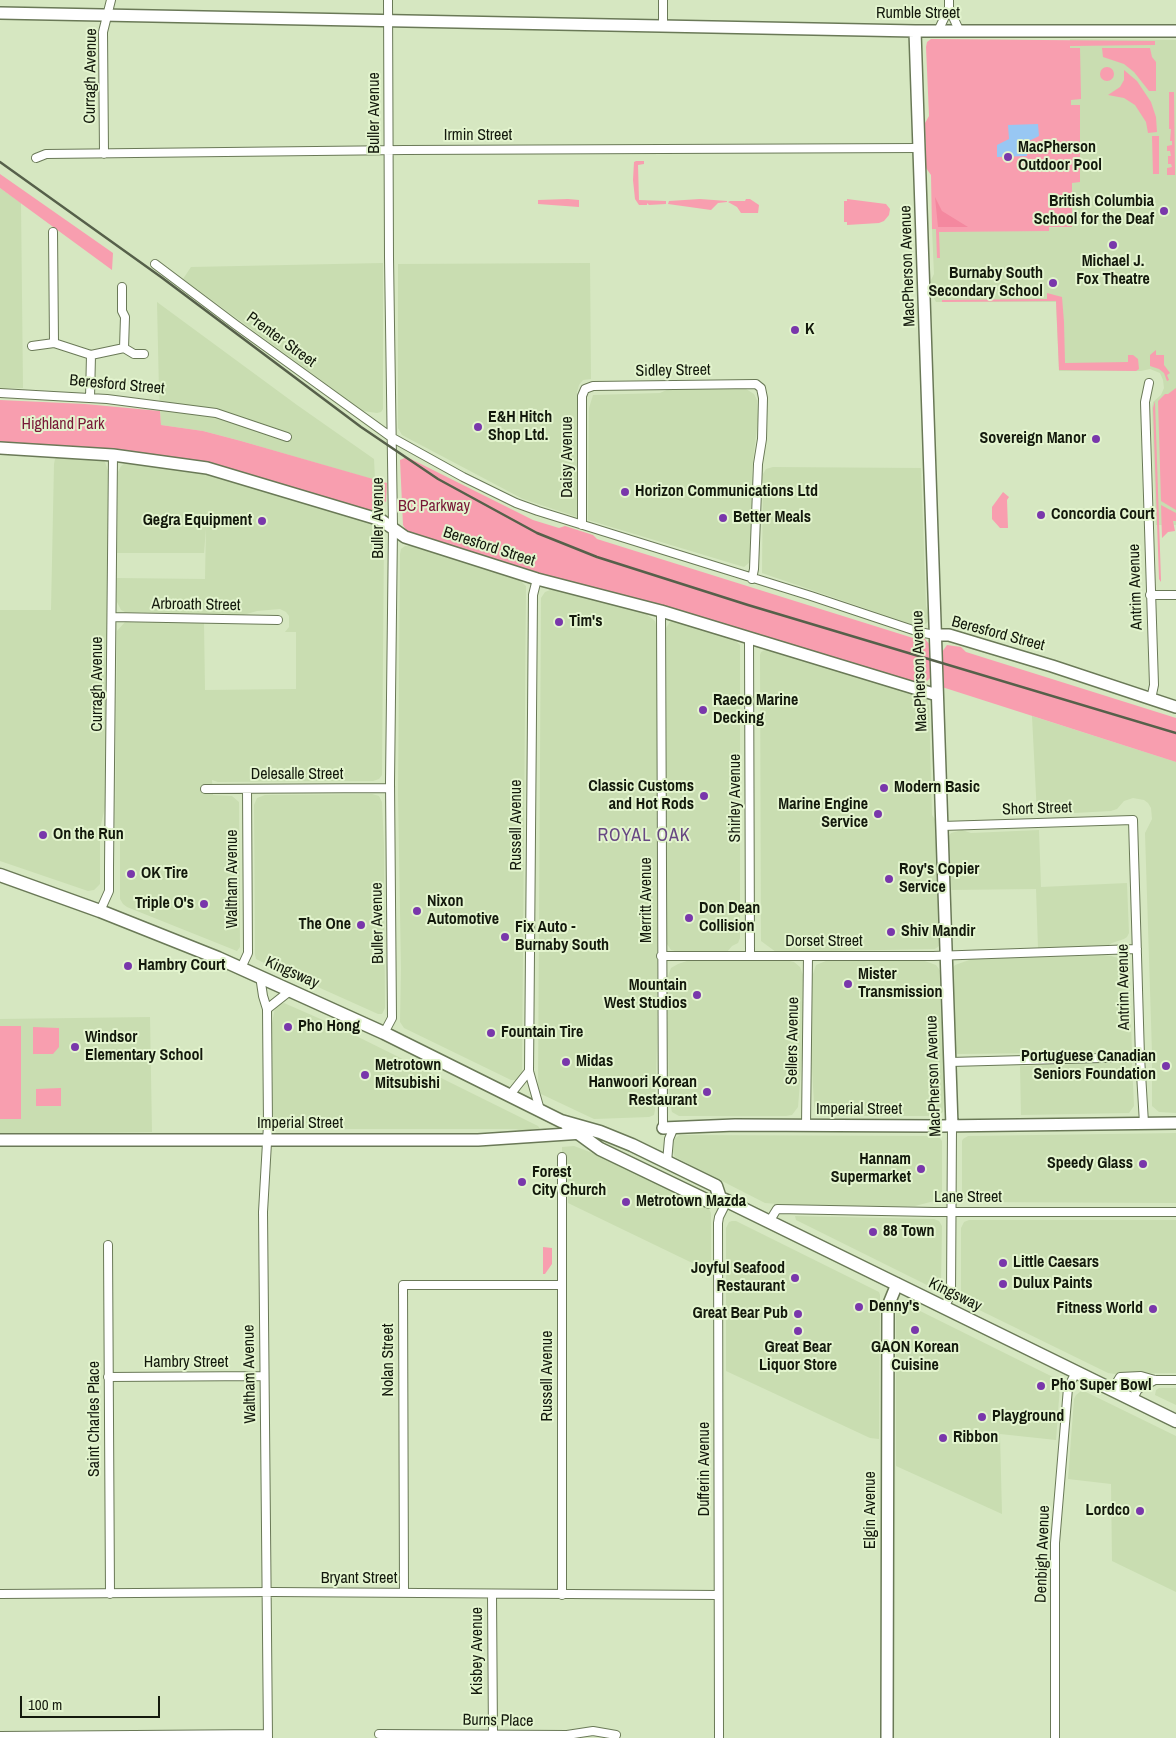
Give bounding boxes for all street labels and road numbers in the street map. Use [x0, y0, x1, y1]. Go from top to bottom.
street label: Rumble Street [876, 4, 960, 24]
street label: Curragh Avenue [81, 28, 101, 124]
street label: Buller Avenue [365, 72, 385, 154]
street label: Irmin Street [444, 126, 512, 146]
street label: MacPherson Avenue [896, 205, 920, 327]
street label: Prenter Street [242, 308, 320, 372]
street label: Sidley Street [635, 361, 711, 381]
street label: Beresford Street [69, 371, 165, 399]
street label: Daisy Avenue [558, 416, 578, 498]
street label: Buller Avenue [369, 477, 389, 559]
street label: Beresford Street [441, 523, 537, 571]
street label: Antrim Avenue [1125, 543, 1147, 631]
street label: Arbroath Street [151, 595, 241, 615]
street label: MacPherson Avenue [908, 610, 932, 732]
street label: Beresford Street [949, 612, 1047, 656]
street label: Curragh Avenue [88, 636, 108, 732]
street label: Shirley Avenue [726, 754, 746, 842]
street label: Delesalle Street [251, 765, 343, 785]
street label: Russell Avenue [507, 780, 527, 870]
street label: Short Street [1002, 798, 1072, 820]
street label: Waltham Avenue [223, 829, 243, 929]
street label: Merritt Avenue [637, 857, 657, 943]
street label: Buller Avenue [368, 882, 388, 964]
street label: Dorset Street [785, 932, 863, 952]
street label: Antrim Avenue [1114, 944, 1134, 1030]
street label: Kingsway [262, 953, 322, 993]
street label: Sellers Avenue [783, 997, 803, 1085]
street label: MacPherson Avenue [922, 1015, 946, 1137]
street label: Imperial Street [816, 1100, 902, 1120]
street label: Imperial Street [257, 1114, 343, 1134]
street label: Lane Street [934, 1188, 1002, 1208]
street label: Kingsway [925, 1274, 985, 1316]
street label: Waltham Avenue [240, 1324, 260, 1424]
street label: Nolan Street [379, 1324, 399, 1396]
street label: Russell Avenue [538, 1331, 558, 1421]
street label: Hambry Street [144, 1353, 228, 1373]
street label: Saint Charles Place [85, 1361, 105, 1477]
street label: Dufferin Avenue [695, 1422, 715, 1516]
street label: Elgin Avenue [861, 1471, 881, 1549]
street label: Denbigh Avenue [1032, 1505, 1054, 1603]
street label: Bryant Street [321, 1569, 397, 1589]
street label: Kisbey Avenue [468, 1607, 488, 1695]
street label: Burns Place [462, 1711, 534, 1731]

